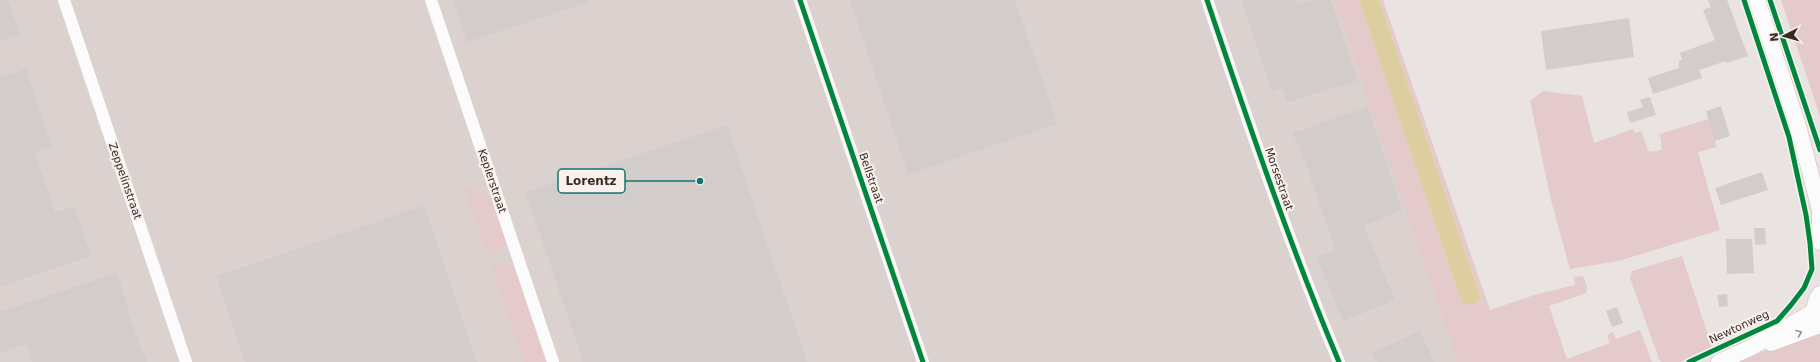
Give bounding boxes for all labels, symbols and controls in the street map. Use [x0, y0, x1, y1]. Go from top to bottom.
north arrow [1764, 16, 1804, 56]
text: N [1768, 32, 1781, 42]
street label: Zeppelinstraat [106, 141, 144, 222]
street label: Morsestraat [1262, 146, 1296, 213]
street label: Keplerstraat [475, 147, 509, 215]
street label: Bellstraat [856, 151, 886, 206]
callout: Lorentz [558, 169, 625, 193]
text: Lorentz [565, 174, 617, 188]
street label: Newtonweg [1707, 307, 1771, 347]
one-way arrow [1795, 330, 1802, 338]

